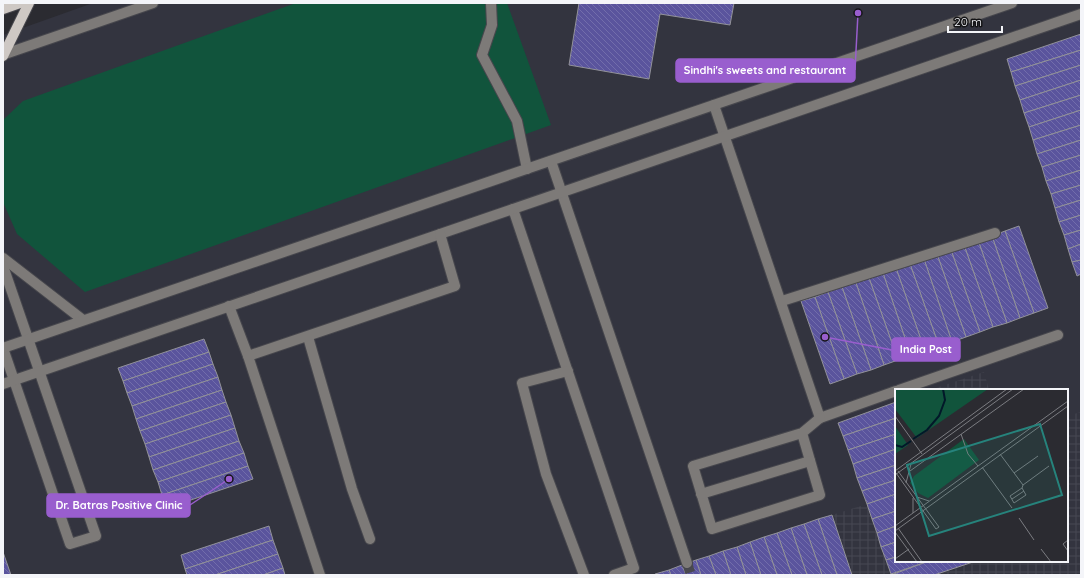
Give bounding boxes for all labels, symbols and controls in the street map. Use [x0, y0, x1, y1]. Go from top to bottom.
scale bar [948, 8, 1002, 34]
text: 20 m [954, 14, 982, 29]
callout: Sindhi's sweets and restaurant [676, 59, 855, 82]
text: Sindhi's sweets and restaurant [684, 63, 846, 77]
callout: India Post [892, 338, 960, 361]
text: India Post [900, 342, 952, 356]
inset map [895, 389, 1068, 562]
callout: Dr. Batras Positive Clinic [47, 494, 190, 517]
text: Dr. Batras Positive Clinic [55, 498, 183, 512]

